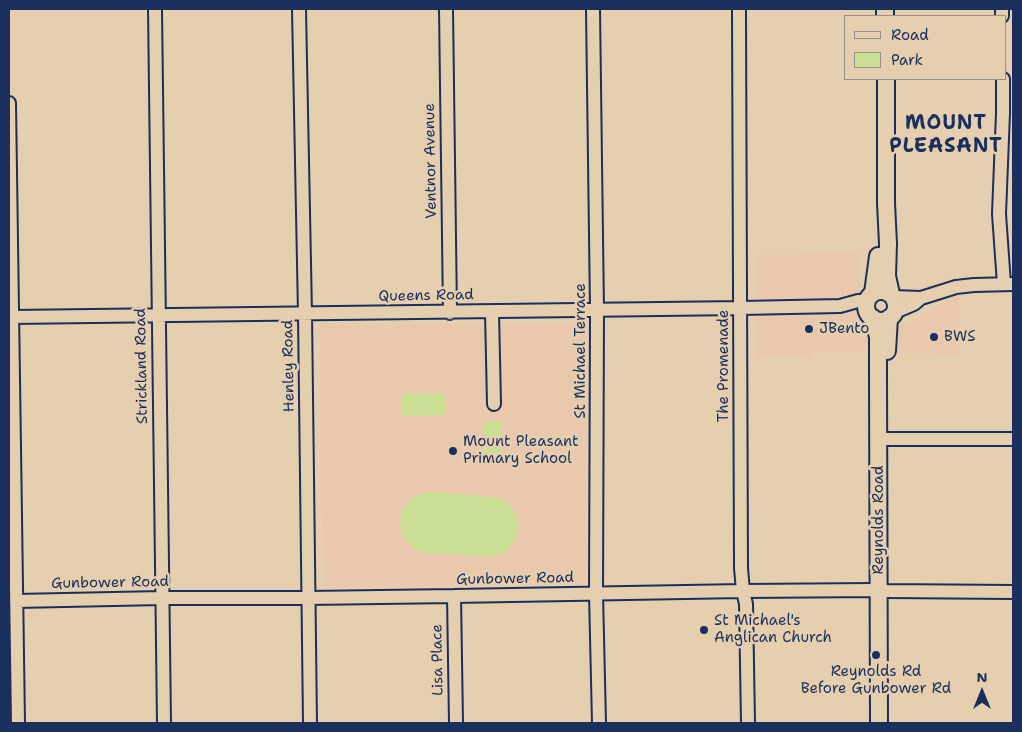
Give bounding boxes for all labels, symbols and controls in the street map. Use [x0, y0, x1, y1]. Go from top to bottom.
legend [844, 15, 1007, 80]
text: Road [891, 25, 929, 45]
text: Park [891, 50, 923, 70]
street label: Ventnor Avenue [421, 103, 441, 219]
district label: MOUNT PLEASANT [888, 112, 1004, 159]
street label: St Michael Terrace [572, 283, 590, 419]
street label: Queens Road [378, 286, 474, 306]
street label: Strickland Road [132, 308, 152, 424]
street label: The Promenade [715, 310, 733, 422]
street label: Henley Road [279, 320, 299, 412]
place label: JBento [819, 320, 869, 338]
marker: JBento [803, 323, 815, 335]
place label: BWS [944, 328, 976, 346]
marker: BWS [928, 331, 940, 343]
place label: Mount Pleasant Primary School [463, 433, 579, 468]
marker: Mount Pleasant Primary School [447, 445, 459, 457]
street label: Reynolds Road [870, 466, 888, 574]
street label: Gunbower Road [456, 569, 574, 589]
street label: Gunbower Road [51, 573, 169, 593]
place label: St Michael's Anglican Church [714, 612, 832, 647]
street label: Lisa Place [428, 624, 448, 696]
marker: St Michael's Anglican Church [698, 624, 710, 636]
marker: Reynolds Rd Before Gunbower Rd [870, 649, 882, 661]
place label: Reynolds Rd Before Gunbower Rd [801, 663, 951, 698]
north arrow [957, 667, 1007, 717]
text: N [976, 668, 988, 686]

